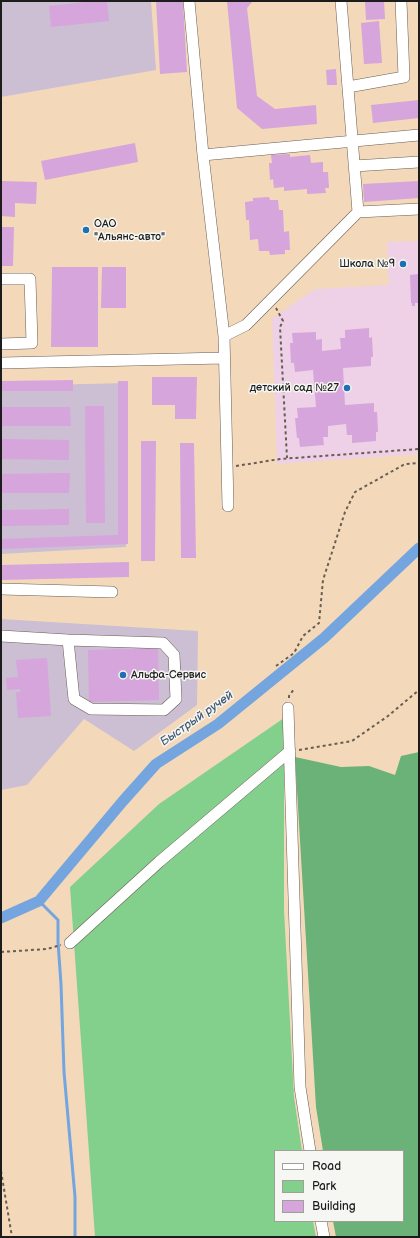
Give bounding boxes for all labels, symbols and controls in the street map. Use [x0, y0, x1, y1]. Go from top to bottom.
place label: ОАО "Альянс-авто" [94, 217, 165, 243]
marker: ОАО "Альянс-авто" [81, 225, 91, 235]
place label: Школа №9 [339, 257, 395, 271]
marker: Школа №9 [398, 259, 408, 269]
place label: детский сад №27 [249, 381, 339, 395]
marker: детский сад №27 [342, 383, 352, 393]
place label: Альфа-Сервис [131, 668, 206, 682]
marker: Альфа-Сервис [118, 670, 128, 680]
water label: Быстрый ручей [158, 688, 236, 750]
legend [274, 1150, 404, 1222]
text: Road [312, 1159, 341, 1174]
text: Park [312, 1179, 336, 1194]
text: Building [312, 1199, 356, 1214]

